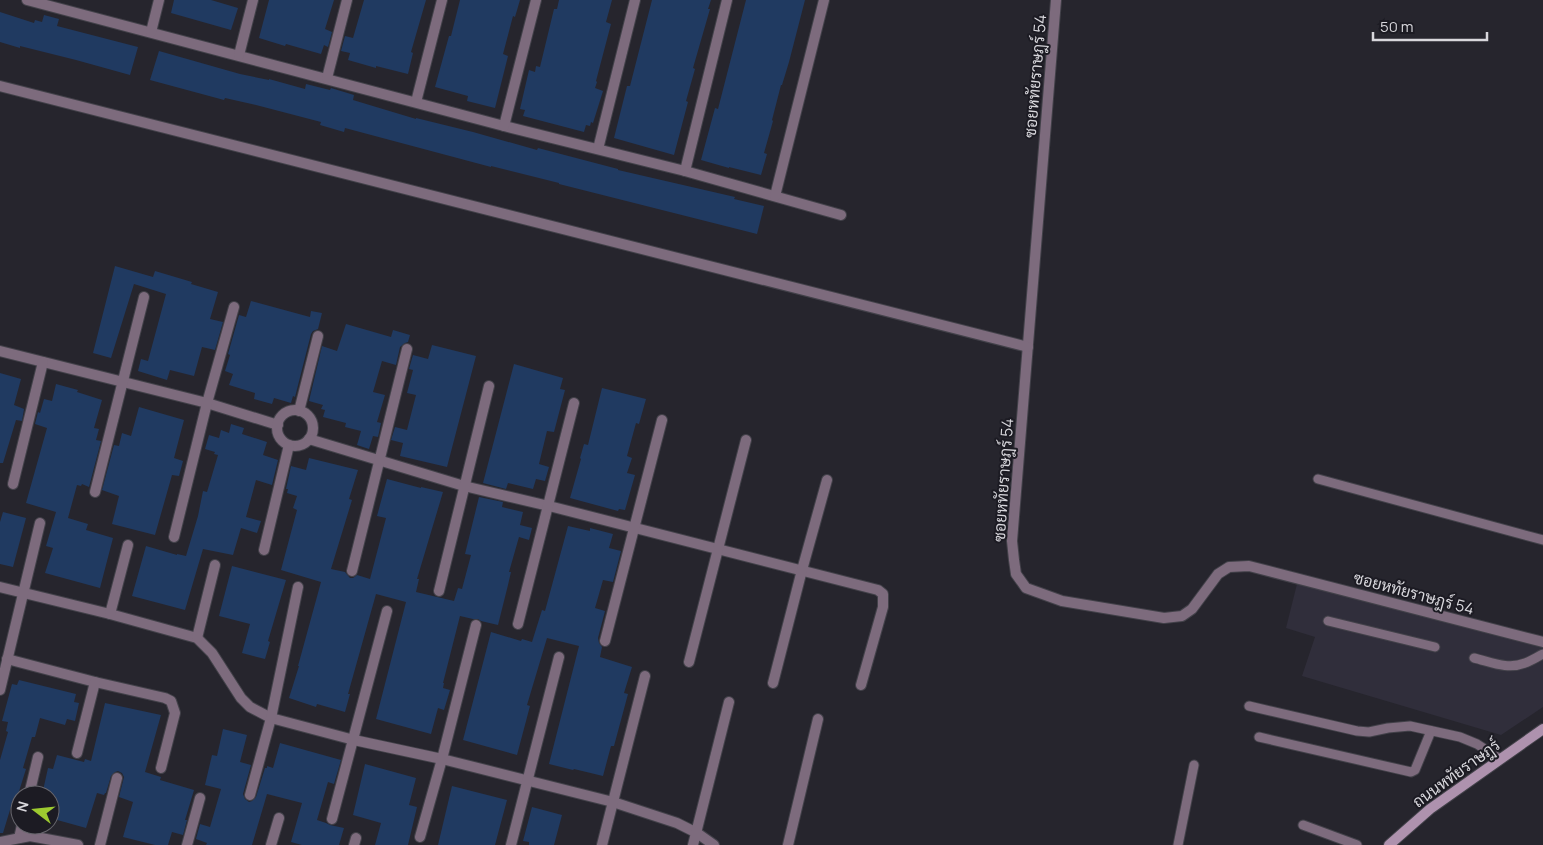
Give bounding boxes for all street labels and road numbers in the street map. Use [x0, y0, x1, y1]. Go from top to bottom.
street label: ซอยหทัยราษฎร์ 54 [1018, 13, 1051, 139]
street label: ซอยหทัยราษฎร์ 54 [987, 417, 1018, 543]
street label: ซอยหทัยราษฎร์ 54 [1351, 565, 1477, 620]
street label: ถนนหทัยราษฎร์ [1407, 733, 1504, 812]

